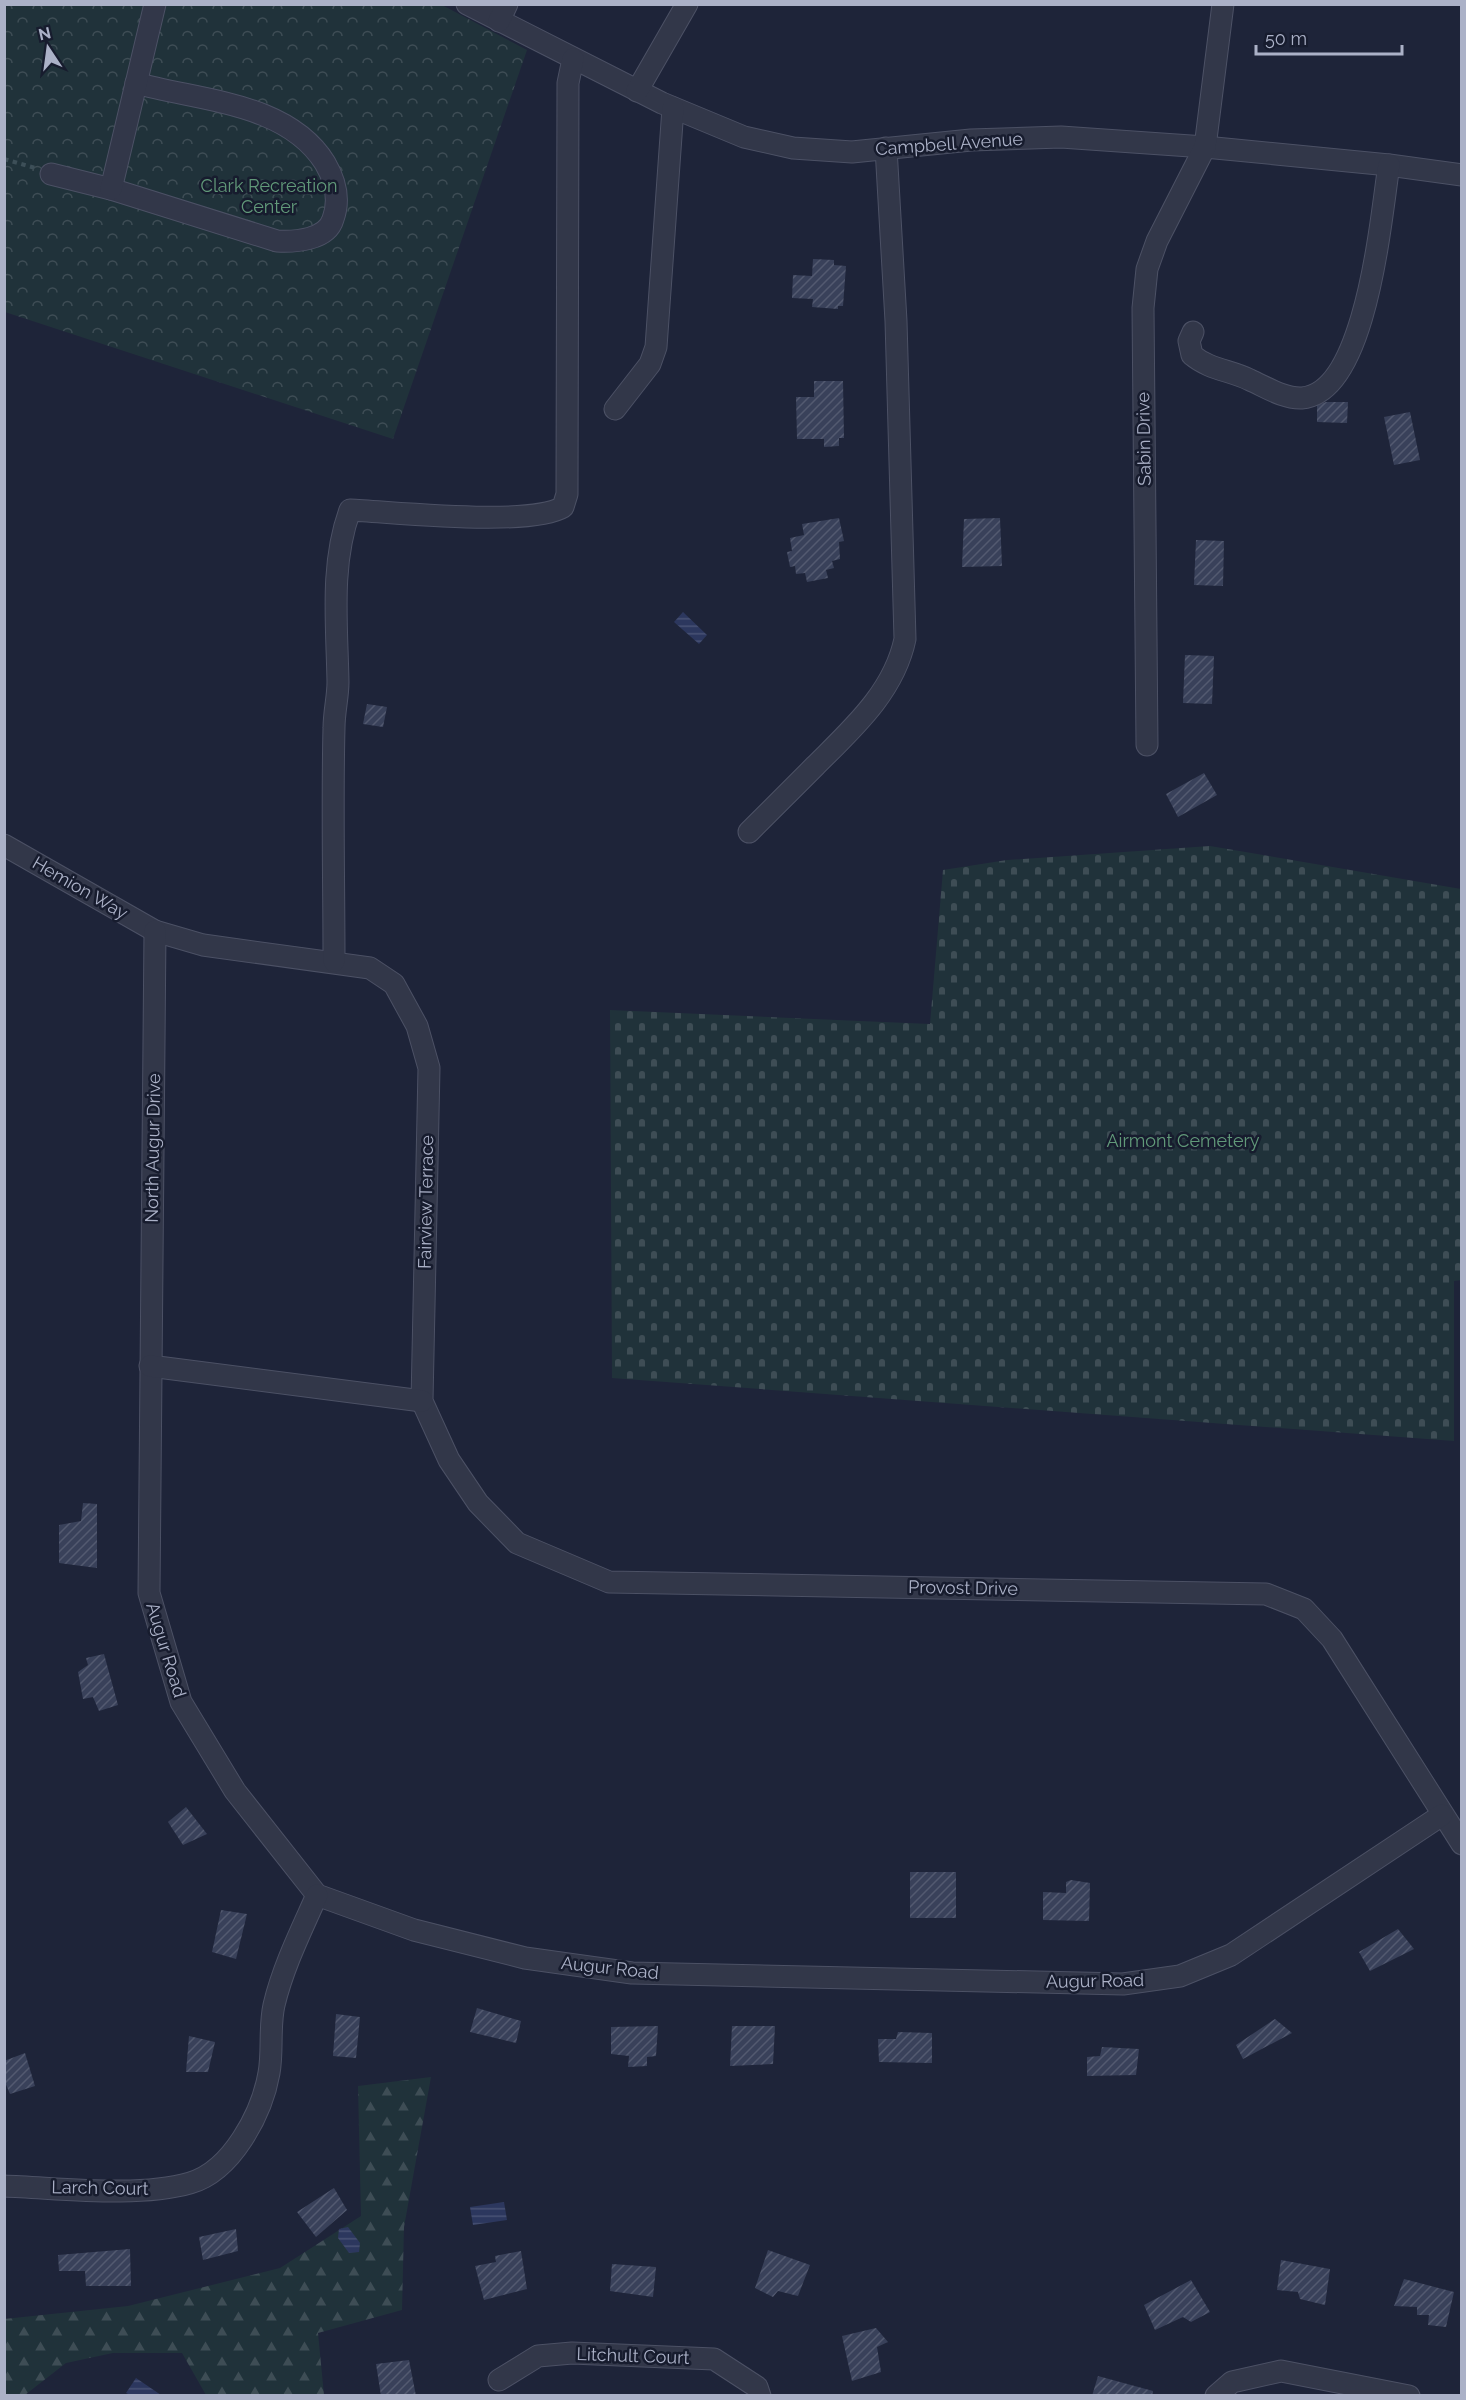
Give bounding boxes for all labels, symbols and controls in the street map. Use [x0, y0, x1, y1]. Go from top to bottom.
north arrow [18, 18, 78, 78]
scale bar [1256, 18, 1402, 56]
text: N [37, 23, 53, 45]
text: 50 m [1265, 28, 1307, 49]
street label: Campbell Avenue [874, 128, 1024, 159]
park label: Clark Recreation Center [201, 175, 337, 217]
street label: Sabin Drive [1132, 392, 1155, 486]
street label: Hemion Way [29, 852, 132, 923]
street label: North Augur Drive [141, 1073, 164, 1223]
park label: Airmont Cemetery [1106, 1130, 1260, 1151]
street label: Fairview Terrace [414, 1134, 437, 1269]
street label: Provost Drive [908, 1576, 1019, 1599]
street label: Augur Road [142, 1600, 191, 1700]
street label: Augur Road [560, 1952, 660, 1983]
street label: Augur Road [1046, 1969, 1144, 1992]
street label: Larch Court [51, 2176, 149, 2199]
street label: Litchult Court [576, 2343, 690, 2368]

